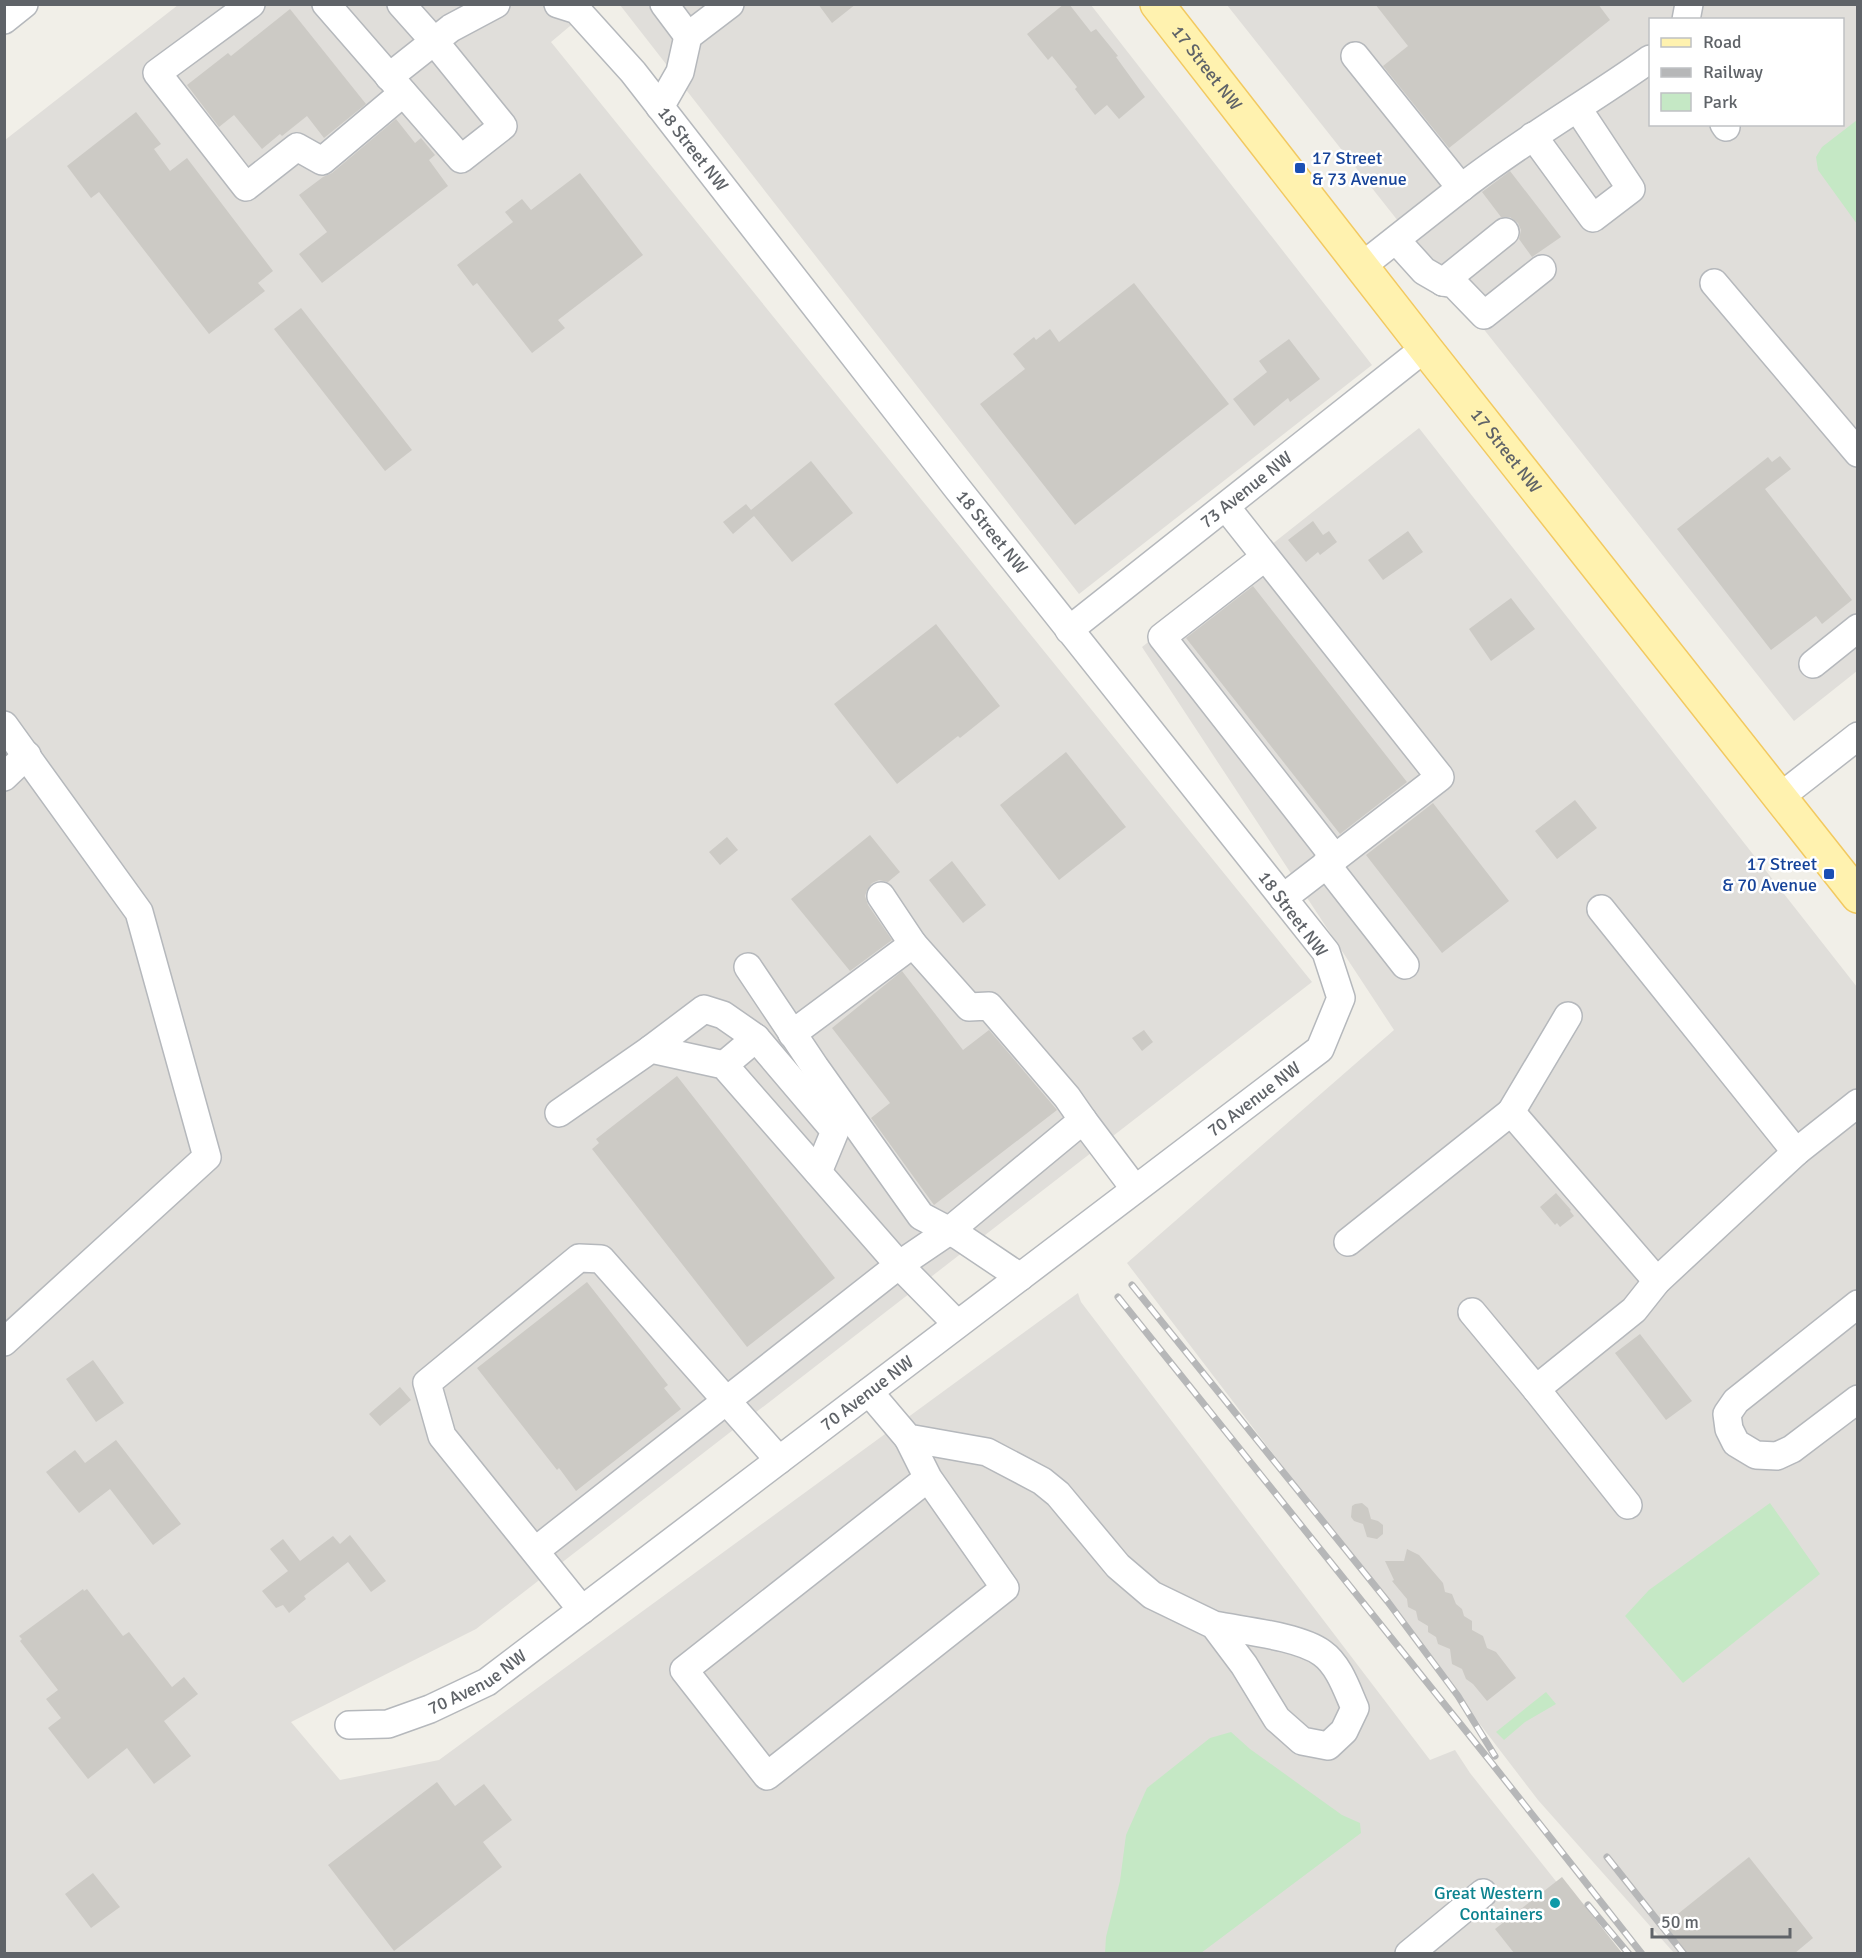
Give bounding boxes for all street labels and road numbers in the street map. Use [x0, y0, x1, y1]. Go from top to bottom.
street label: 17 Street NW [1167, 21, 1247, 115]
street label: 18 Street NW [653, 102, 733, 196]
street label: 17 Street NW [1466, 404, 1546, 498]
street label: 73 Avenue NW [1196, 446, 1297, 533]
street label: 18 Street NW [951, 486, 1033, 578]
street label: 18 Street NW [1254, 867, 1332, 961]
street label: 70 Avenue NW [1203, 1057, 1305, 1142]
street label: 70 Avenue NW [816, 1351, 918, 1436]
street label: 70 Avenue NW [424, 1645, 531, 1719]

